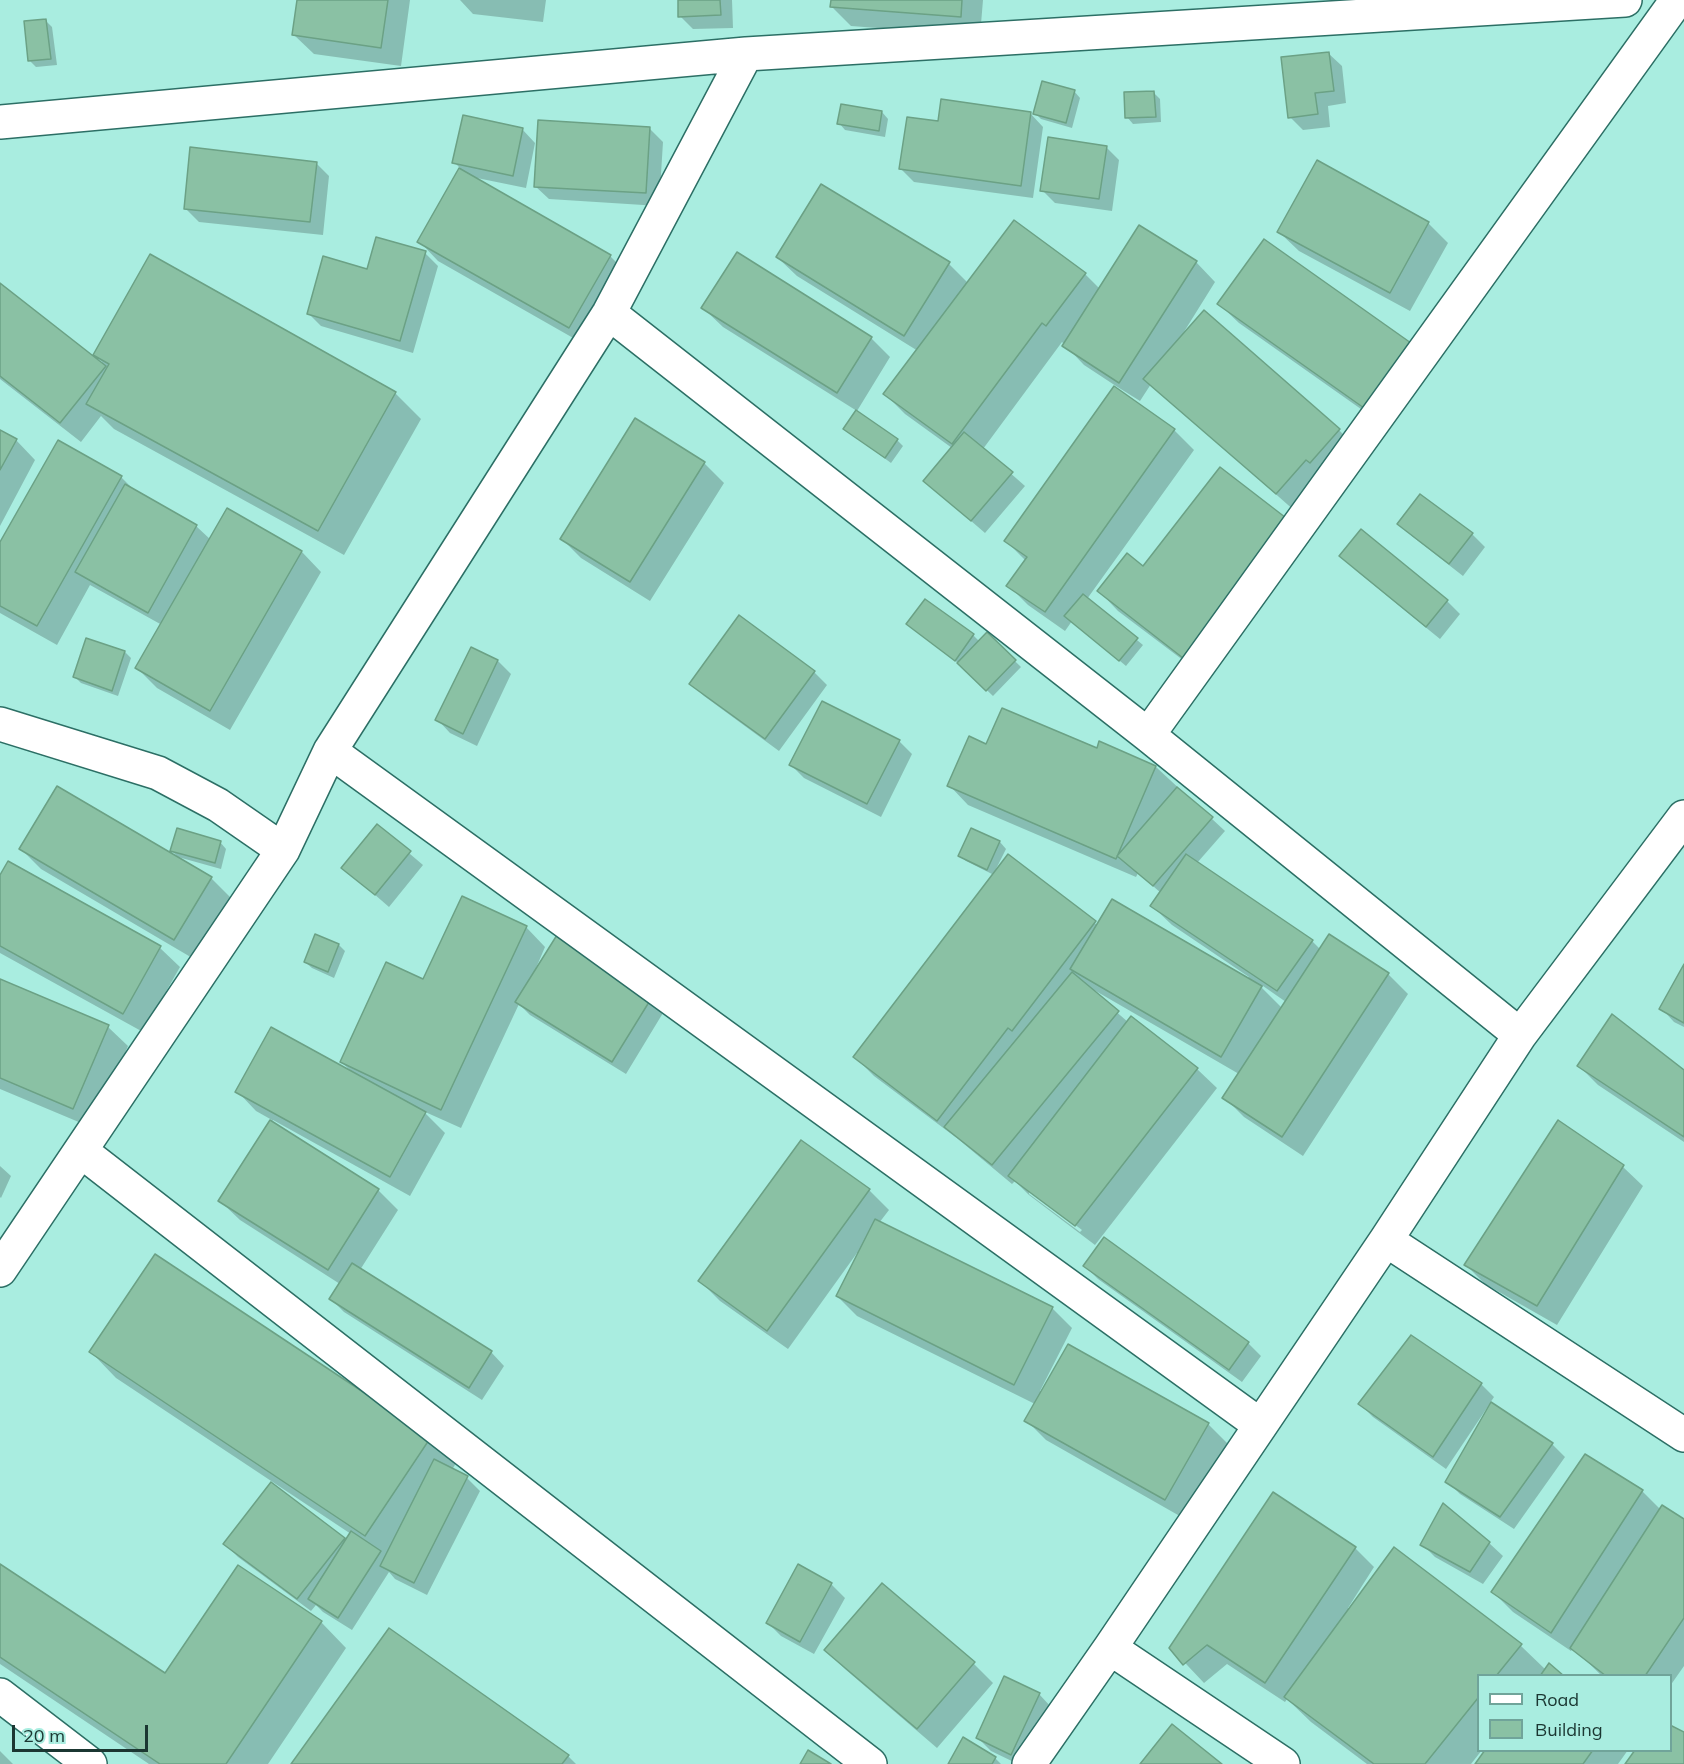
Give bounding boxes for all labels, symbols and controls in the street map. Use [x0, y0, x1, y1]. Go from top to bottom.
legend [1477, 1674, 1672, 1752]
text: Road [1535, 1688, 1579, 1711]
scale bar [15, 1713, 152, 1751]
text: Building [1535, 1718, 1603, 1741]
text: 20 m [23, 1724, 65, 1747]

